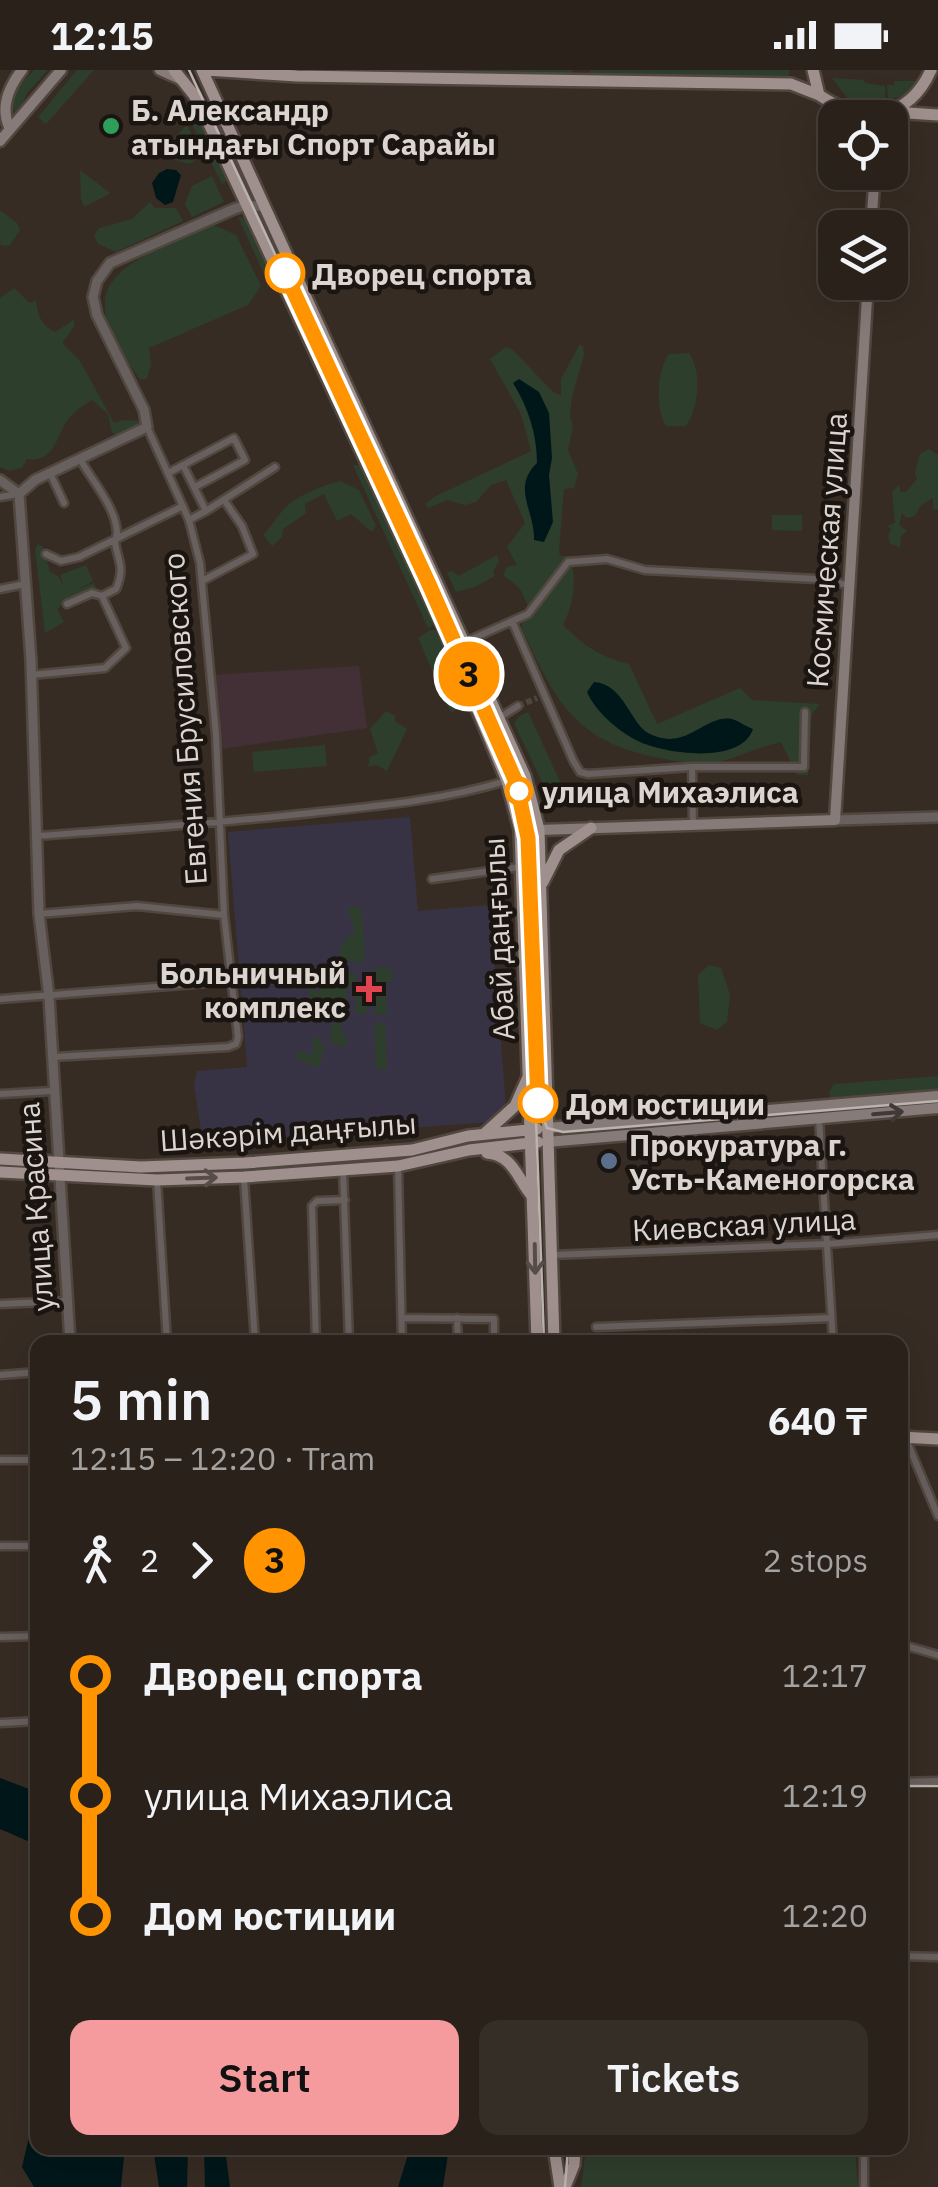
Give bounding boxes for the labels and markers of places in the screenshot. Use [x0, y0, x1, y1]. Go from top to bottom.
place label: Б. Александр атындағы Спорт Сарайы [131, 90, 496, 163]
marker: Б. Александр атындағы Спорт Сарайы [100, 115, 122, 137]
marker: Дворец спорта [266, 254, 304, 292]
place label: Дворец спорта [312, 254, 532, 293]
place label: улица Михаэлиса [542, 772, 799, 811]
marker: улица Михаэлиса [506, 778, 532, 804]
place label: Больничный комплекс [159, 953, 346, 1026]
marker: Больничный комплекс [356, 976, 382, 1002]
marker: Дом юстиции [519, 1084, 557, 1122]
place label: Дом юстиции [566, 1084, 765, 1123]
place label: Прокуратура г. Усть-Каменогорска [629, 1125, 915, 1198]
marker: Прокуратура г. Усть-Каменогорска [598, 1150, 620, 1172]

